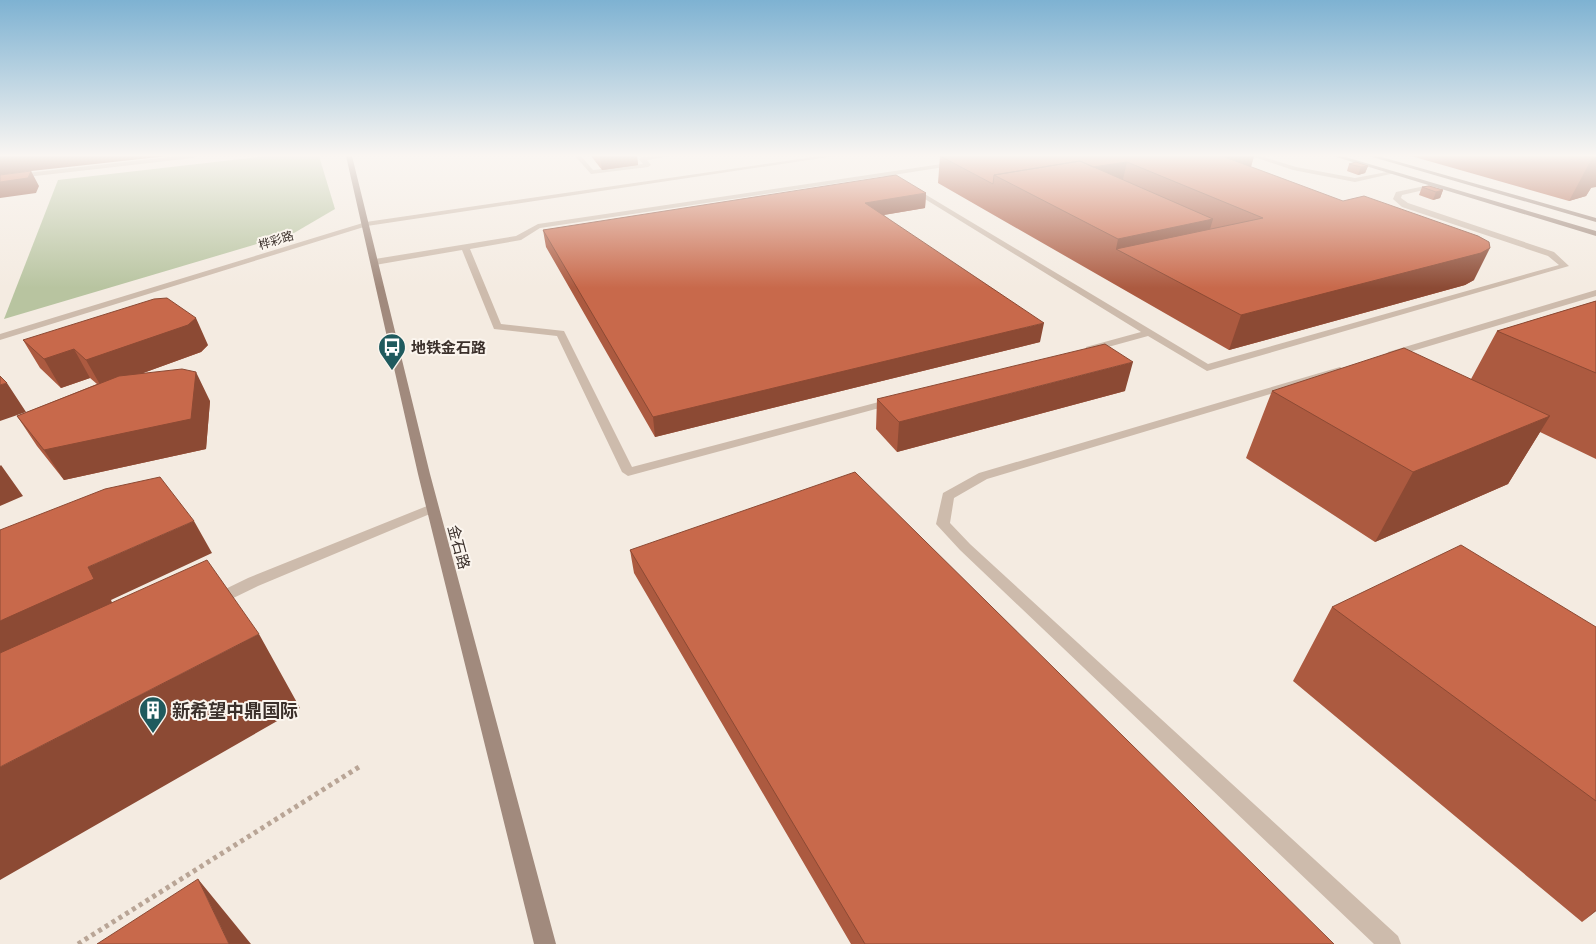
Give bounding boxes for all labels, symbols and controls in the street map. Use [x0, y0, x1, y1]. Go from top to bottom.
street label: 桦彩路 [256, 227, 296, 253]
bus stop icon: 地铁金石路 [377, 332, 407, 371]
place label: 地铁金石路 [411, 337, 486, 358]
street label: 金石路 [443, 523, 475, 571]
building icon: 新希望中鼎国际 [138, 695, 168, 734]
place label: 新希望中鼎国际 [172, 698, 298, 723]

